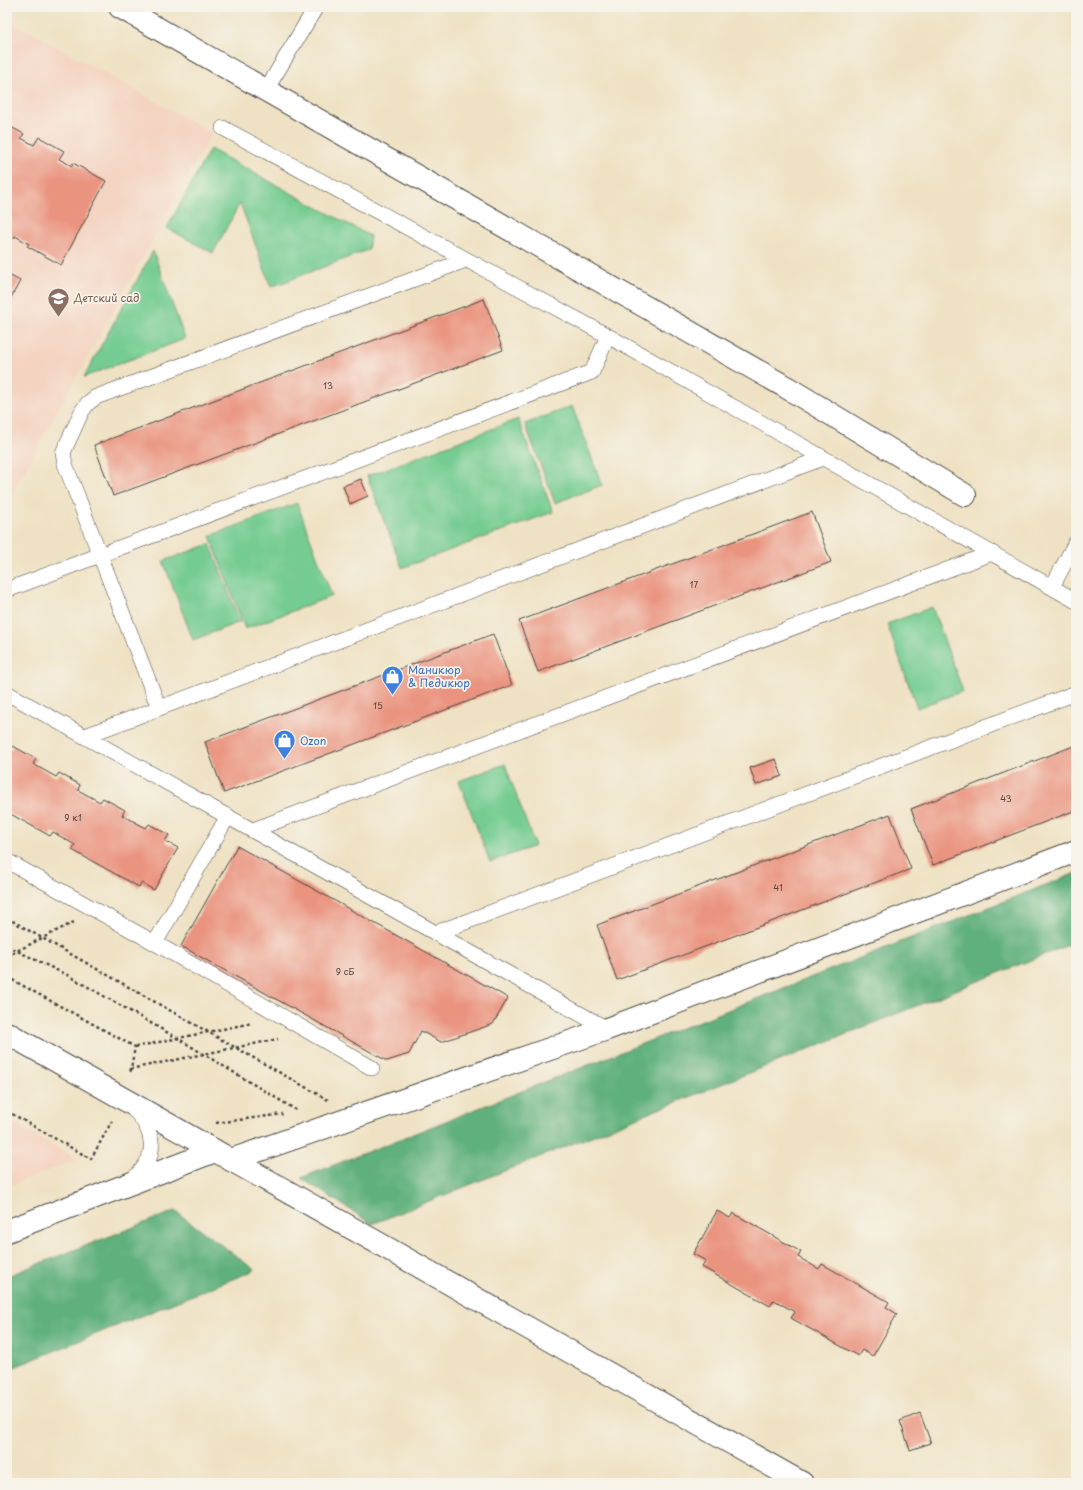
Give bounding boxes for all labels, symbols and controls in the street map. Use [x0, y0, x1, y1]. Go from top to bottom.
school or university icon: Детский сад [45, 285, 71, 318]
place label: Детский сад [73, 289, 139, 306]
house number: 13 [323, 378, 333, 392]
house number: 17 [690, 577, 699, 591]
place label: Маникюр & Педикюр [408, 661, 470, 691]
shop icon: Маникюр & Педикюр [380, 663, 406, 696]
house number: 15 [373, 698, 383, 712]
shop icon: Ozon [272, 728, 298, 761]
place label: Ozon [300, 732, 326, 749]
house number: 43 [1000, 791, 1012, 805]
house number: 9 к1 [64, 810, 82, 824]
house number: 41 [773, 880, 783, 894]
house number: 9 сБ [336, 964, 354, 978]

